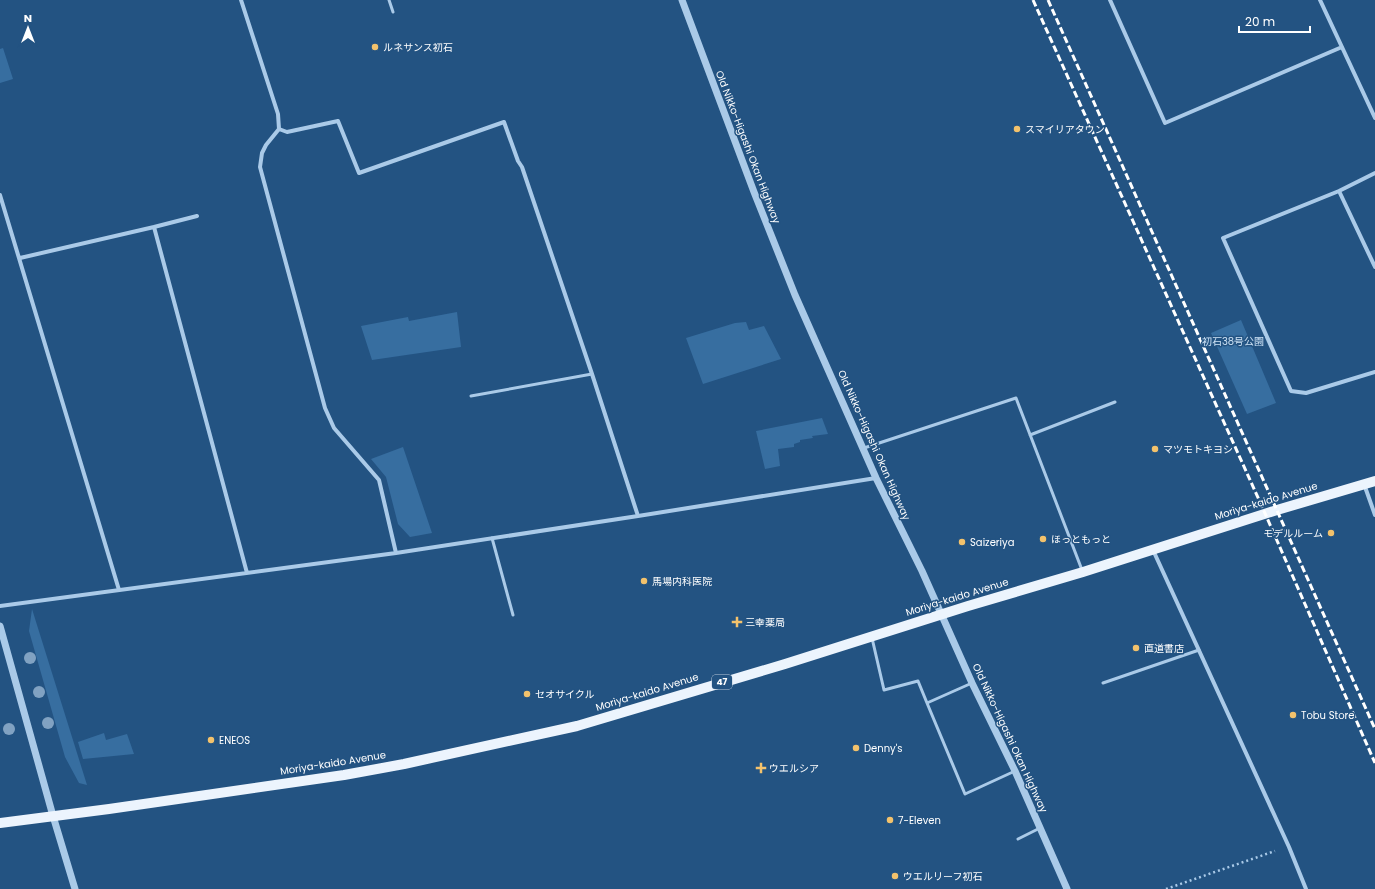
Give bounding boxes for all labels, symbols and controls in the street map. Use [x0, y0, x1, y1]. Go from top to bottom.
north arrow [8, 8, 48, 48]
scale bar [1239, 8, 1310, 34]
text: N [24, 10, 32, 26]
text: 20 m [1245, 13, 1275, 30]
place label: ルネサンス初石 [383, 40, 453, 55]
marker: ルネサンス初石 [370, 42, 380, 52]
street label: Old Nikko-Higashi Okan Highway [712, 68, 784, 226]
place label: スマイリアタウン [1025, 122, 1105, 137]
marker: スマイリアタウン [1012, 124, 1022, 134]
park label: 初石38号公園 [1202, 334, 1264, 349]
street label: Old Nikko-Higashi Okan Highway [834, 367, 914, 523]
place label: マツモトキヨシ [1163, 442, 1233, 457]
marker: マツモトキヨシ [1150, 444, 1160, 454]
street label: Moriya-kaido Avenue [1213, 478, 1319, 524]
place label: モデルルーム [1263, 526, 1323, 541]
marker: モデルルーム [1326, 528, 1336, 538]
place label: ほっともっと [1051, 532, 1111, 547]
marker: ほっともっと [1038, 534, 1048, 544]
place label: Saizeriya [970, 535, 1014, 550]
marker: Saizeriya [957, 537, 967, 547]
place label: 馬場内科医院 [652, 574, 712, 589]
street label: Moriya-kaido Avenue [904, 574, 1010, 620]
marker: 馬場内科医院 [639, 576, 649, 586]
place label: 三幸薬局 [745, 615, 785, 630]
marker: 三幸薬局 [732, 617, 742, 627]
place label: 直道書店 [1144, 641, 1184, 656]
marker: 直道書店 [1131, 643, 1141, 653]
street label: Old Nikko-Higashi Okan Highway [969, 661, 1051, 815]
street label: Moriya-kaido Avenue [594, 669, 700, 715]
road number: 47 [712, 675, 732, 689]
place label: セオサイクル [535, 687, 595, 702]
marker: セオサイクル [522, 689, 532, 699]
place label: Tobu Store [1301, 708, 1354, 723]
marker: Tobu Store [1288, 710, 1298, 720]
place label: ENEOS [219, 733, 250, 748]
marker: ENEOS [206, 735, 216, 745]
place label: Denny's [864, 741, 903, 756]
marker: Denny's [851, 743, 861, 753]
street label: Moriya-kaido Avenue [279, 747, 387, 779]
place label: ウエルシア [769, 761, 819, 776]
marker: ウエルシア [756, 763, 766, 773]
place label: 7-Eleven [898, 813, 941, 828]
marker: 7-Eleven [885, 815, 895, 825]
place label: ウエルリーフ初石 [903, 869, 982, 884]
marker: ウエルリーフ初石 [890, 871, 900, 881]

